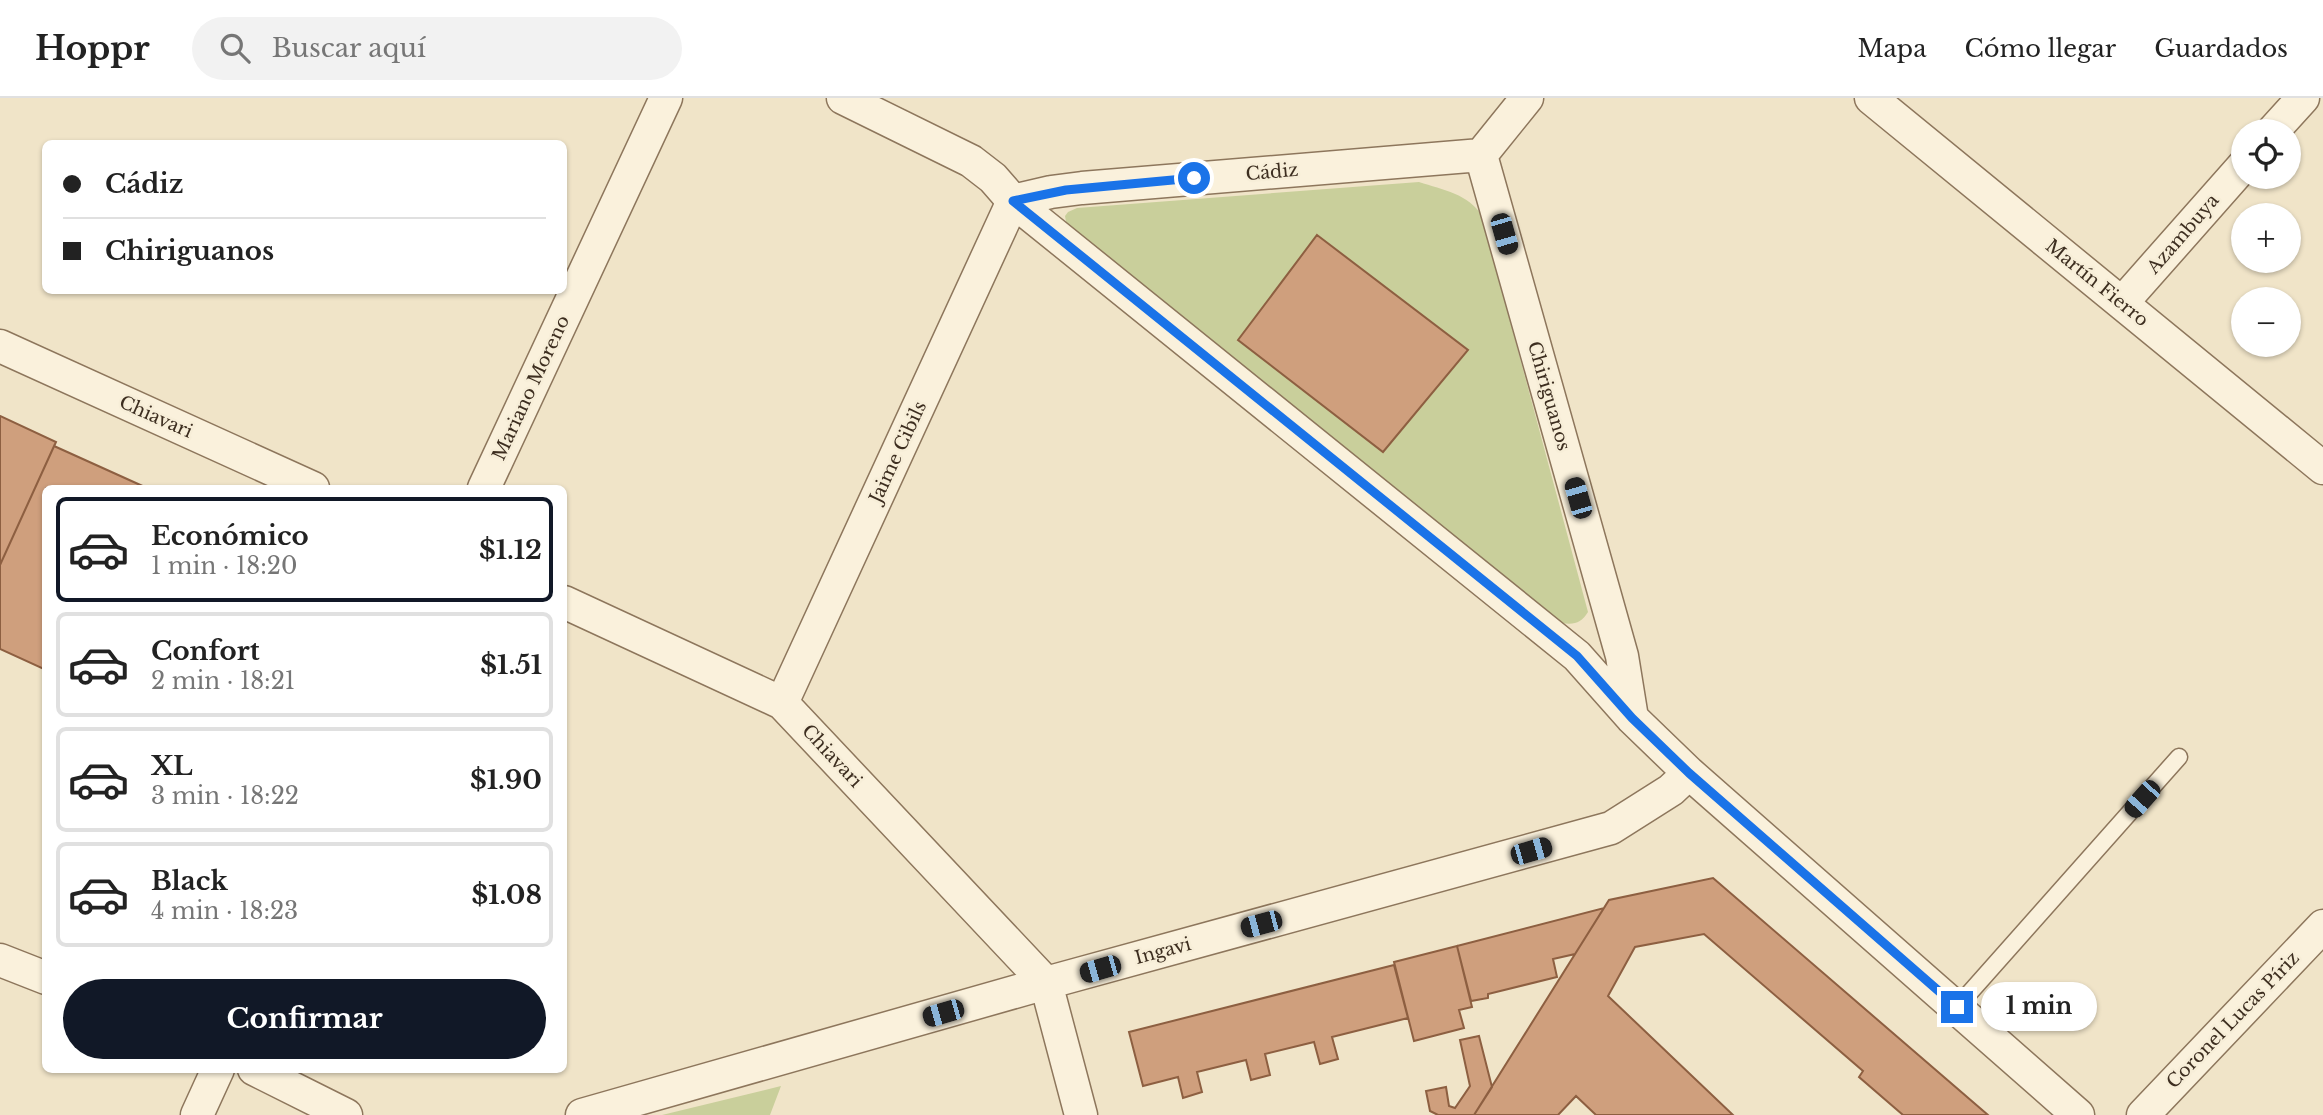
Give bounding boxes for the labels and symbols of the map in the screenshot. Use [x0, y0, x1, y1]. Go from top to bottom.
street label: Cádiz [1245, 159, 1299, 185]
route start [1178, 162, 1210, 194]
street label: Azambuya [2142, 190, 2224, 279]
car [1489, 211, 1520, 257]
street label: Martín Fierro [2041, 235, 2153, 331]
street label: Mariano Moreno [488, 312, 574, 464]
street label: Chiriguanos [1523, 339, 1575, 453]
street label: Chiavari [116, 391, 196, 443]
street label: Jaime Cibils [864, 398, 931, 508]
car [1563, 475, 1594, 521]
street label: Chiavari [797, 720, 867, 792]
car [2121, 776, 2164, 822]
car [1508, 835, 1555, 867]
car [1238, 908, 1285, 940]
street label: Ingavi [1132, 933, 1194, 969]
street label: Coronel Lucas Píriz [2162, 947, 2304, 1093]
car [1077, 953, 1124, 985]
callout: 1 min [1982, 982, 2097, 1032]
route end [1941, 991, 1973, 1023]
car [920, 997, 967, 1029]

